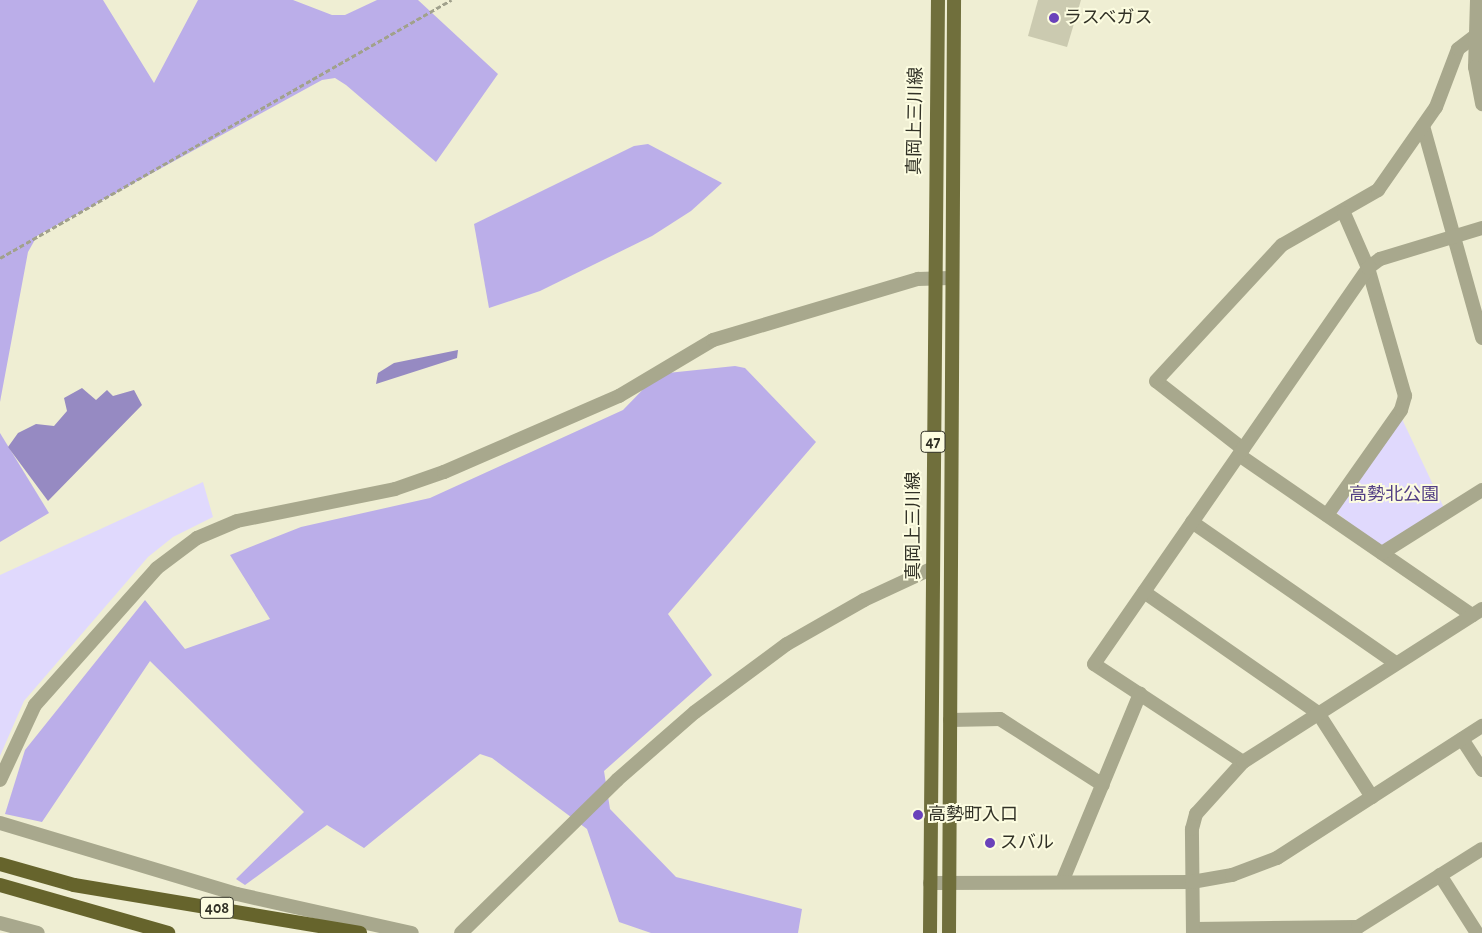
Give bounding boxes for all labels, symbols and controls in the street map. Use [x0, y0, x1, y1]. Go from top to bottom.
place label: ラスベガス [1064, 7, 1154, 29]
marker: ラスベガス [1048, 12, 1060, 24]
street label: 真岡上三川線 [904, 67, 928, 175]
road number: 47 [920, 428, 946, 456]
street label: 真岡上三川線 [903, 472, 925, 580]
park label: 高勢北公園 [1349, 484, 1439, 506]
place label: 高勢町入口 [928, 804, 1018, 826]
marker: 高勢町入口 [912, 809, 924, 821]
place label: スバル [1000, 832, 1054, 854]
marker: スバル [984, 837, 996, 849]
road number: 408 [200, 894, 234, 921]

